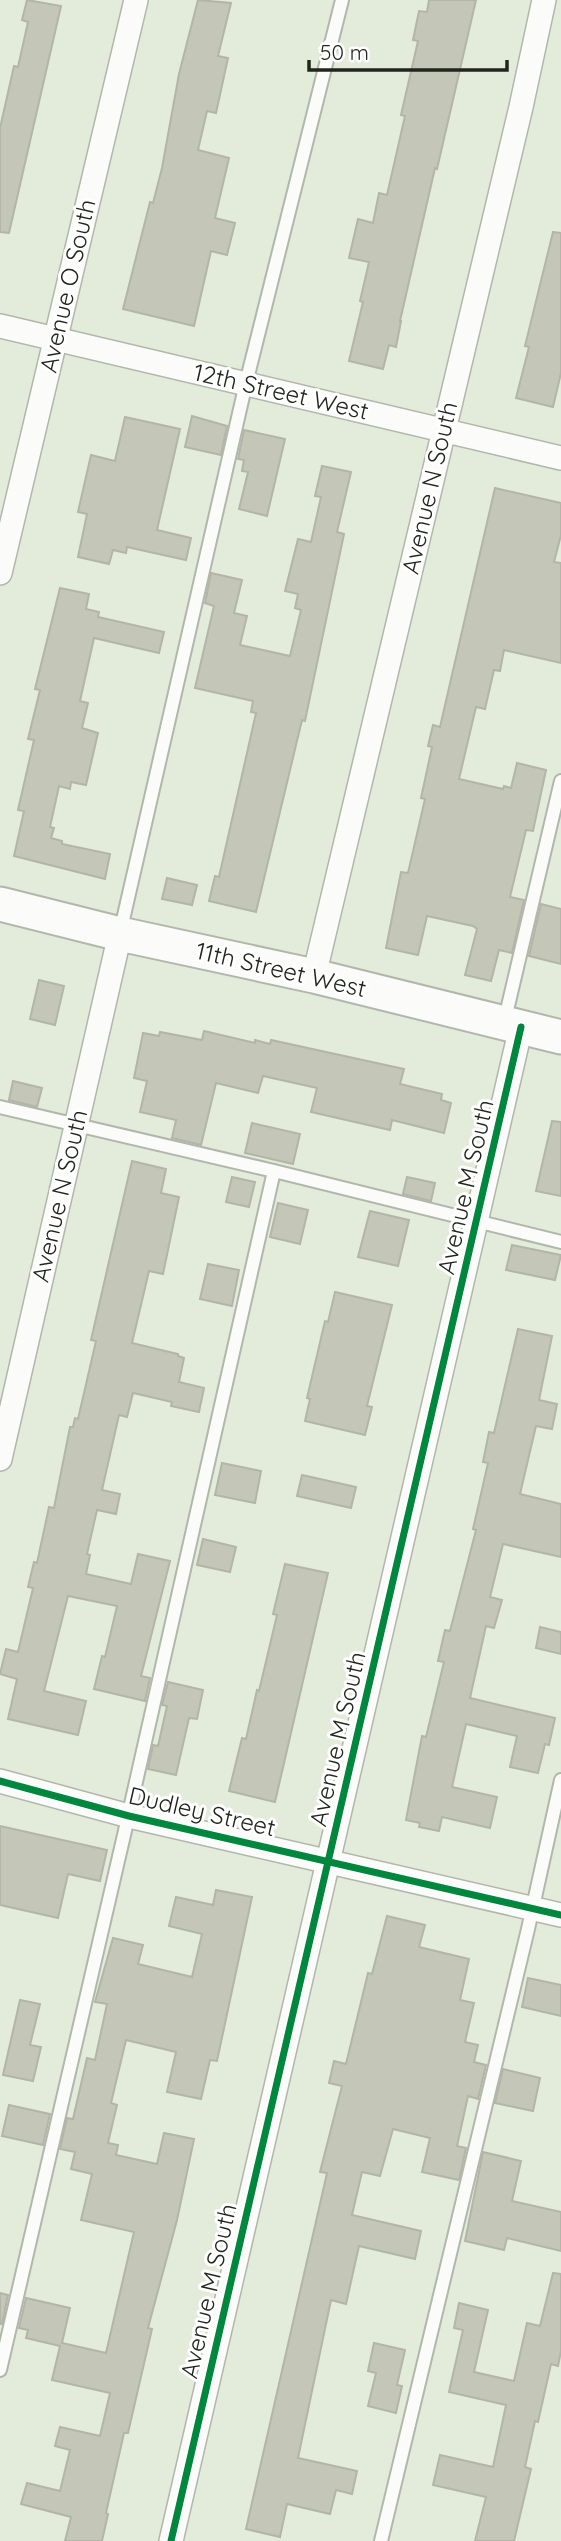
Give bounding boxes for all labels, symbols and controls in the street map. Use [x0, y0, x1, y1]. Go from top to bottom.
scale bar [309, 28, 507, 72]
text: 50 m [320, 39, 369, 65]
street label: Avenue O South [33, 196, 102, 375]
street label: 12th Street West [191, 356, 372, 426]
street label: Avenue N South [395, 399, 463, 577]
street label: 11th Street West [193, 935, 369, 1003]
street label: Avenue M South [430, 1096, 500, 1277]
street label: Avenue N South [25, 1107, 93, 1285]
street label: Avenue M South [302, 1648, 372, 1829]
street label: Dudley Street [126, 1780, 279, 1843]
street label: Avenue M South [173, 2200, 243, 2381]

